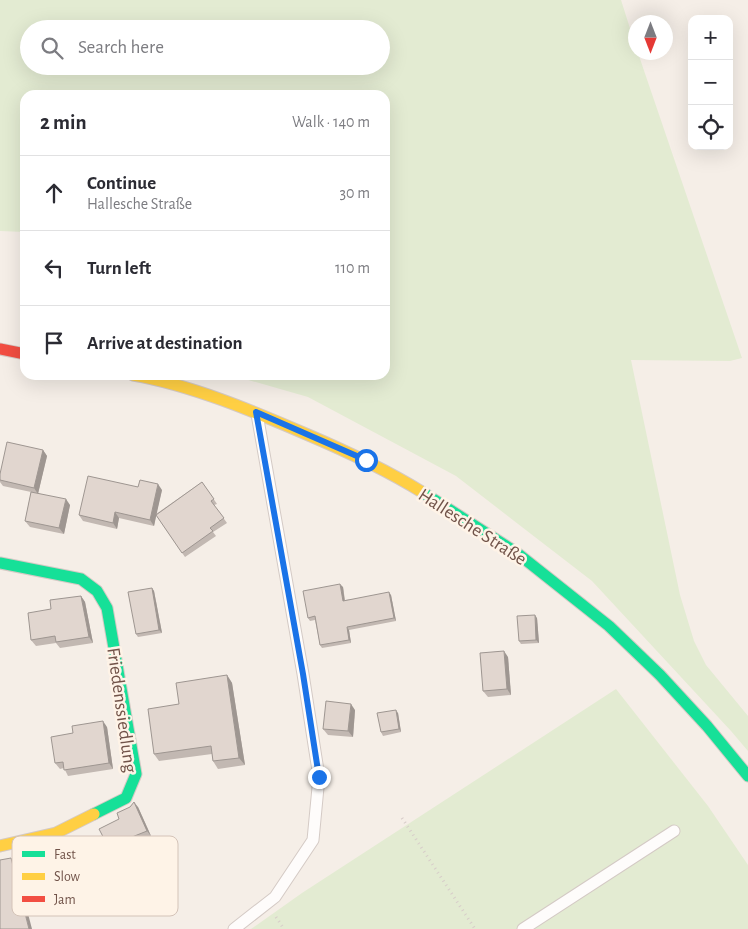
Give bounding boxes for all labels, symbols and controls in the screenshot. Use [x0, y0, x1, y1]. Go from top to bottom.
north arrow [628, 15, 673, 60]
map controls [688, 15, 733, 150]
button: + [688, 15, 733, 60]
search box [20, 20, 390, 75]
icon: search [38, 34, 66, 62]
text: Search here [78, 38, 164, 57]
button: − [688, 60, 733, 105]
button: locate [688, 105, 733, 150]
text: 2 min [40, 112, 87, 133]
text: Walk · 140 m [292, 114, 370, 130]
text: Continue [87, 174, 156, 193]
icon: ahead [40, 179, 68, 207]
text: 30 m [340, 185, 370, 201]
text: Hallesche Straße [87, 196, 192, 212]
icon: left [40, 254, 68, 282]
text: Turn left [87, 259, 151, 278]
text: 110 m [335, 260, 370, 276]
icon: arrive [40, 329, 68, 357]
text: Arrive at destination [87, 334, 243, 353]
route start [355, 449, 378, 472]
street label: Hallesche Straße [415, 485, 530, 569]
street label: Friedenssiedlung [103, 647, 140, 775]
route end [308, 766, 331, 789]
legend [12, 836, 178, 916]
text: Fast [54, 848, 76, 862]
text: Slow [54, 870, 81, 884]
text: Jam [54, 893, 76, 907]

